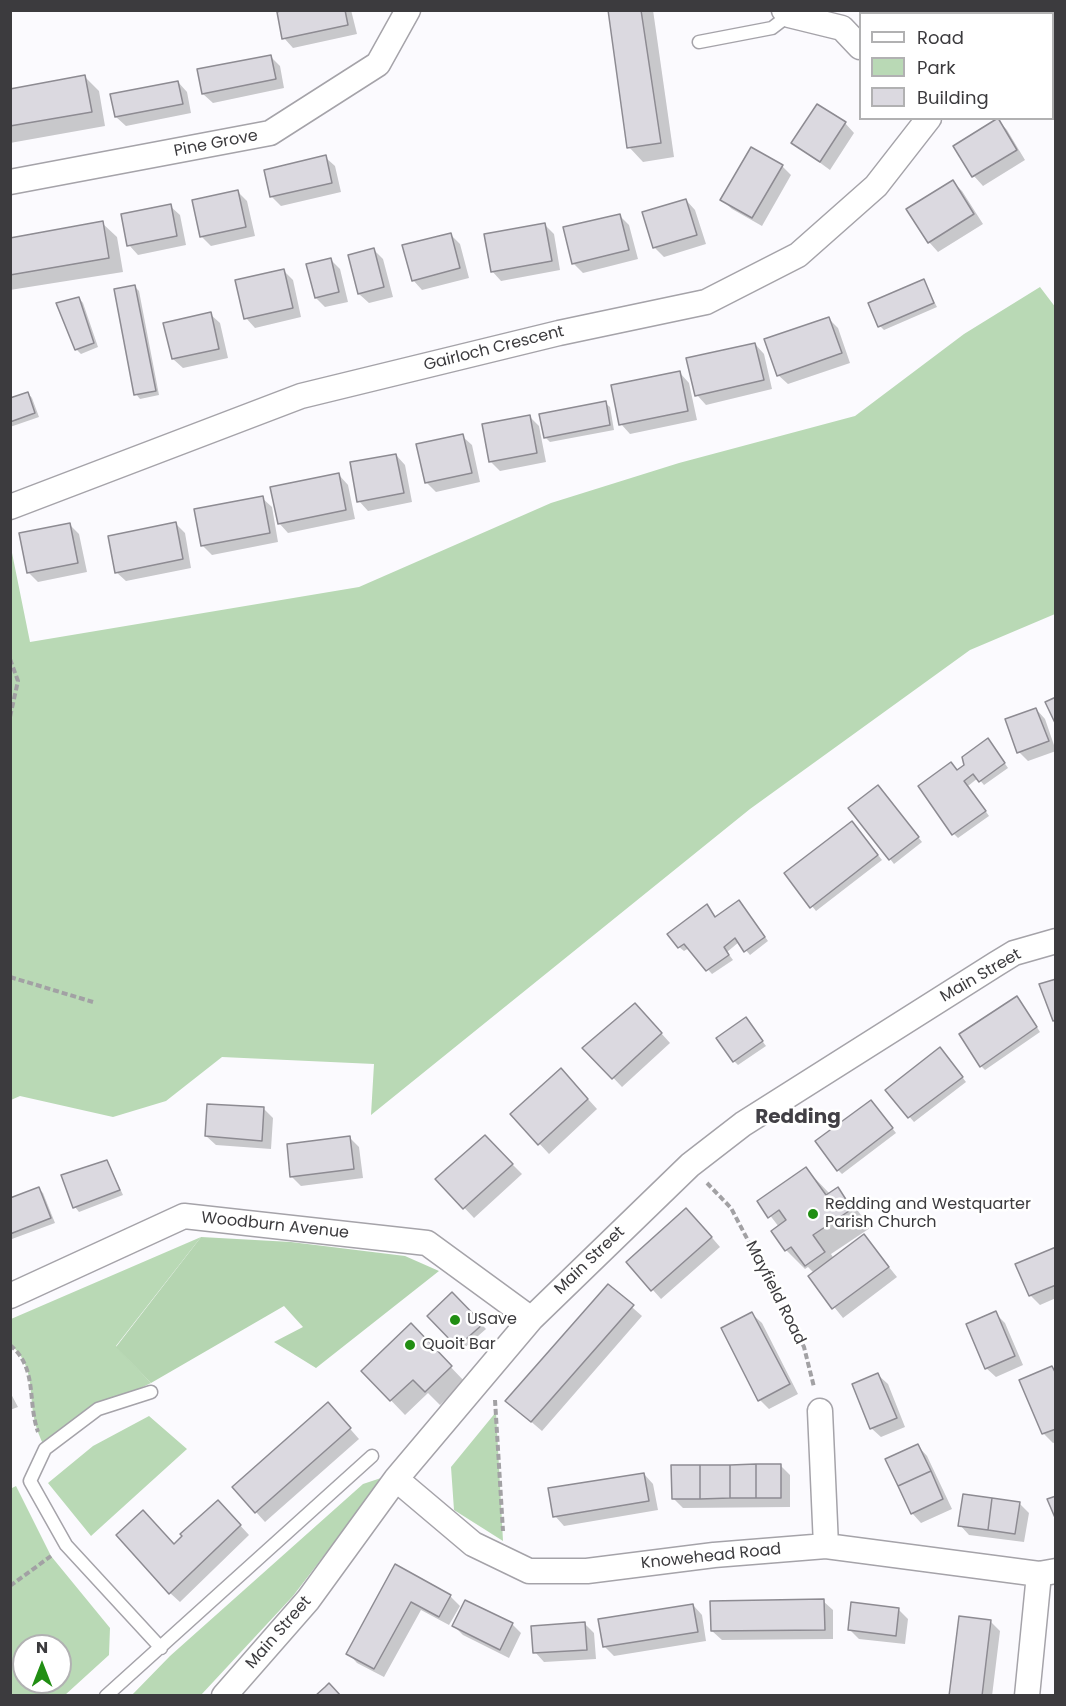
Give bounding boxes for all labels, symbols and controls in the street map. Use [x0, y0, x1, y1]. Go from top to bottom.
legend [859, 12, 1054, 120]
text: Road [917, 25, 964, 50]
text: Park [917, 55, 956, 80]
text: Building [917, 85, 989, 110]
street label: Pine Grove [172, 126, 260, 162]
street label: Gairloch Crescent [422, 322, 566, 376]
street label: Main Street [937, 945, 1025, 1007]
district label: Redding [755, 1106, 841, 1130]
place label: Redding and Westquarter Parish Church [825, 1195, 1031, 1233]
marker: Redding and Westquarter Parish Church [806, 1207, 820, 1221]
street label: Woodburn Avenue [200, 1209, 350, 1243]
street label: Main Street [551, 1223, 629, 1299]
street label: Mayfield Road [741, 1238, 809, 1348]
place label: USave [467, 1310, 517, 1330]
marker: USave [448, 1313, 462, 1327]
place label: Quoit Bar [422, 1335, 496, 1355]
marker: Quoit Bar [403, 1338, 417, 1352]
street label: Knowehead Road [640, 1540, 782, 1574]
street label: Main Street [242, 1593, 316, 1673]
north arrow [12, 1634, 72, 1694]
text: N [36, 1636, 48, 1659]

